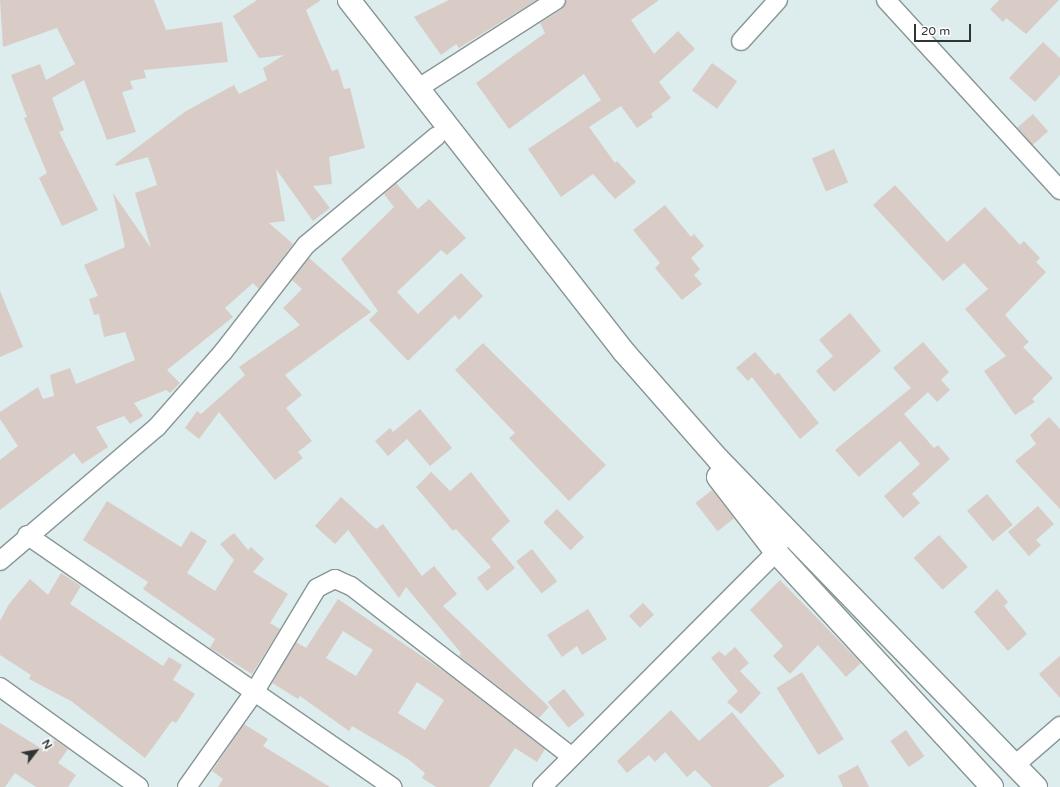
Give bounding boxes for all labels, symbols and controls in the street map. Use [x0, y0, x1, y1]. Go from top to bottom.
scale bar [916, 16, 973, 42]
text: 20 m [921, 24, 950, 38]
north arrow [16, 731, 56, 771]
text: N [39, 737, 55, 752]

